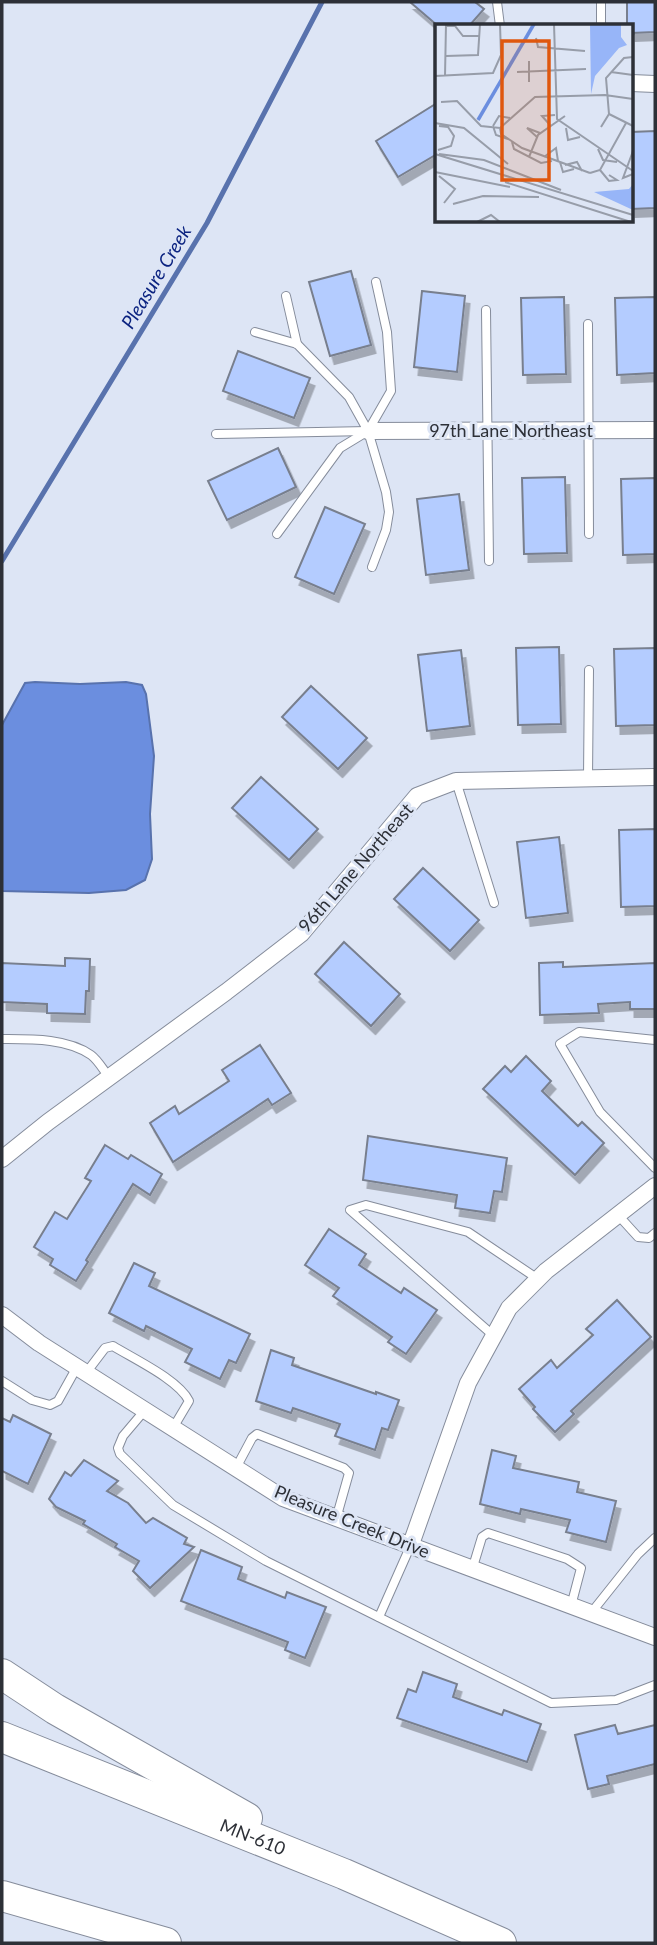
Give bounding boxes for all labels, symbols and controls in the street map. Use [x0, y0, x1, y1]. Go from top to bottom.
inset map [435, 24, 632, 222]
water label: Pleasure Creek [116, 220, 196, 332]
street label: 97th Lane Northeast [429, 419, 593, 441]
street label: 96th Lane Northeast [293, 798, 418, 936]
street label: Pleasure Creek Drive [272, 1480, 433, 1562]
street label: MN-610 [217, 1814, 289, 1859]

